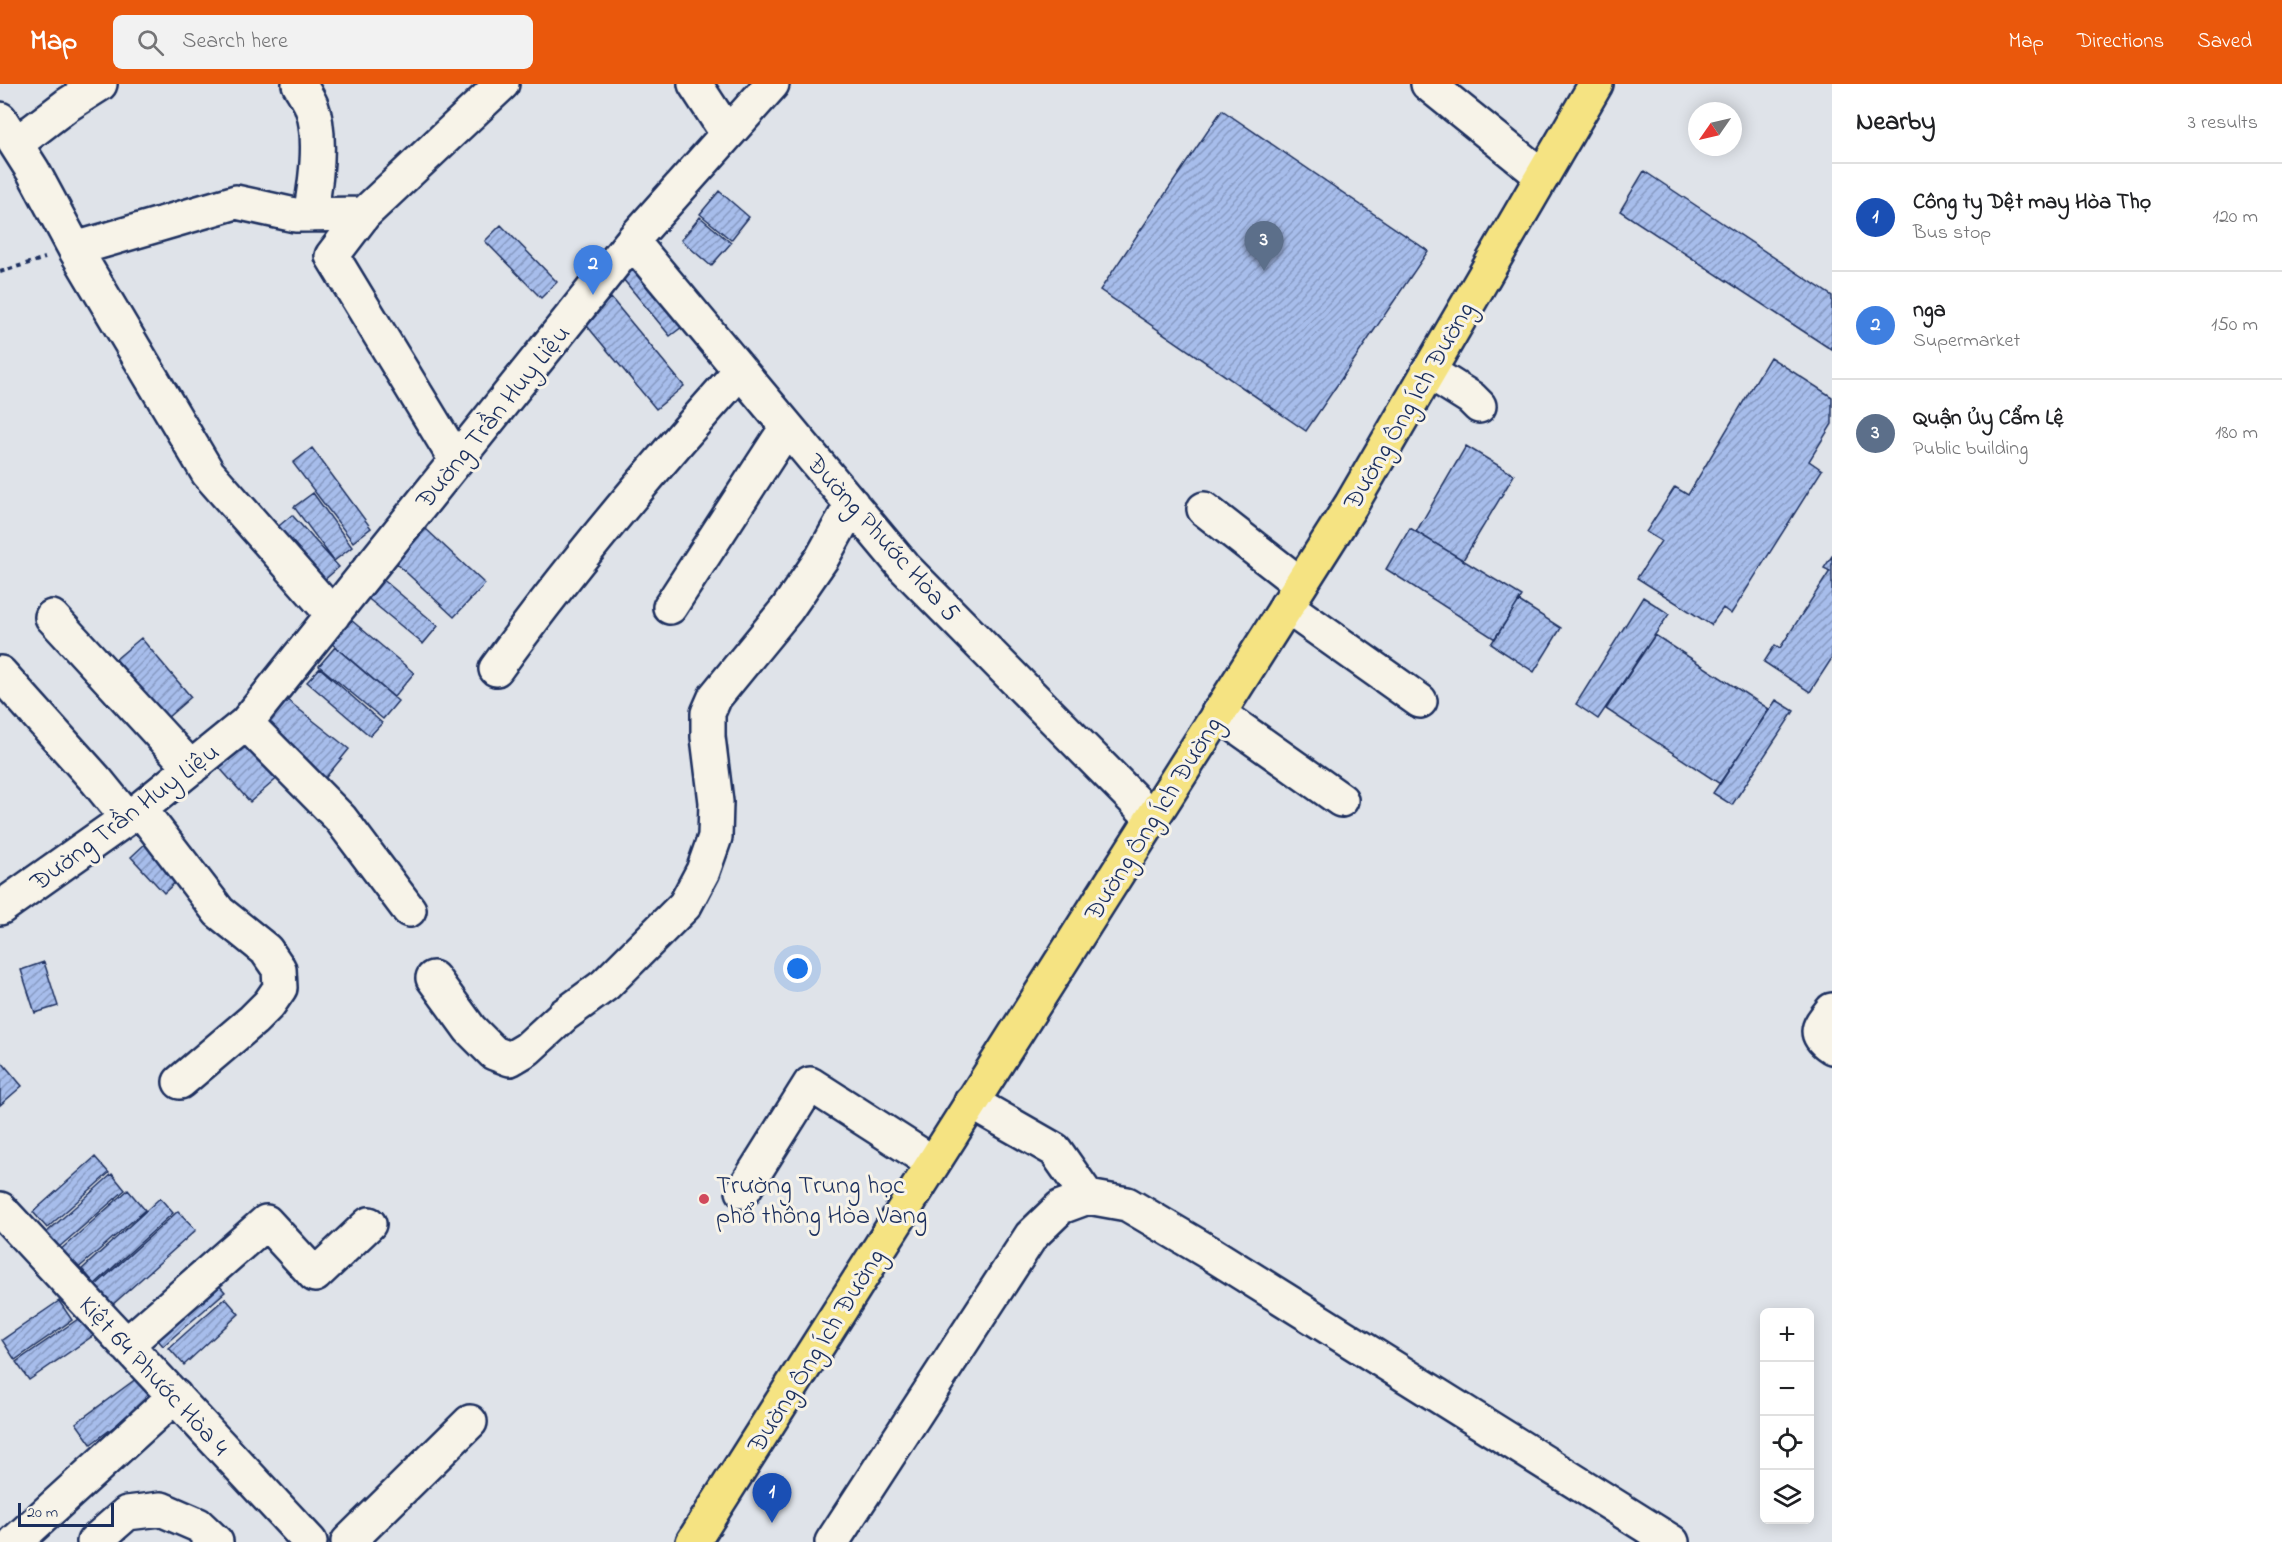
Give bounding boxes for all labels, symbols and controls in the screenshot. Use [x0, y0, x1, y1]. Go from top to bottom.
search box [113, 15, 533, 69]
text: Map [30, 22, 77, 63]
icon: search [134, 26, 167, 59]
text: Search here [182, 26, 288, 58]
text: Map [2008, 27, 2044, 57]
text: Directions [2077, 27, 2164, 57]
text: Saved [2197, 27, 2252, 57]
north arrow [1688, 102, 1742, 156]
text: Nearby [1856, 104, 1935, 142]
text: 3 results [2188, 109, 2258, 138]
text: Công ty Dệt may Hòa Thọ [1913, 187, 2151, 219]
text: 1 [1872, 203, 1879, 232]
text: 120 m [2213, 203, 2258, 232]
text: Bus stop [1913, 219, 1991, 248]
pin: 3 [1244, 222, 1284, 271]
pin: 2 [574, 246, 612, 295]
street label: Đường Ông Ích Đường [1335, 295, 1486, 519]
text: nga [1913, 295, 1946, 327]
text: 2 [1871, 311, 1880, 340]
text: 150 m [2211, 311, 2258, 340]
street label: Đường Trần Huy Liệu [407, 317, 581, 519]
text: Supermarket [1913, 327, 2020, 356]
text: Quận Ủy Cẩm Lệ [1913, 403, 2065, 435]
text: 3 [1871, 419, 1880, 448]
text: 180 m [2215, 419, 2258, 448]
text: Public building [1913, 435, 2028, 464]
street label: Đường Phước Hòa 5 [795, 446, 968, 632]
street label: Đường Ông Ích Đường [1076, 710, 1233, 930]
street label: Đường Trần Huy Liệu [22, 735, 228, 903]
your location [783, 954, 812, 983]
place label: Trường Trung học phổ thông Hòa Vang [716, 1168, 927, 1236]
marker: Trường Trung học phổ thông Hòa Vang [697, 1192, 711, 1206]
street label: Đường Ông Ích Đường [739, 1242, 896, 1462]
street label: Kiệt 64 Phước Hòa 4 [68, 1289, 237, 1466]
map controls [1760, 1308, 1814, 1524]
button: + [1760, 1308, 1814, 1362]
button: − [1760, 1362, 1814, 1416]
button: locate [1760, 1416, 1814, 1470]
button: layers [1760, 1470, 1814, 1524]
pin: 1 [752, 1474, 792, 1523]
scale bar [18, 1500, 114, 1528]
text: 20 m [27, 1501, 58, 1525]

